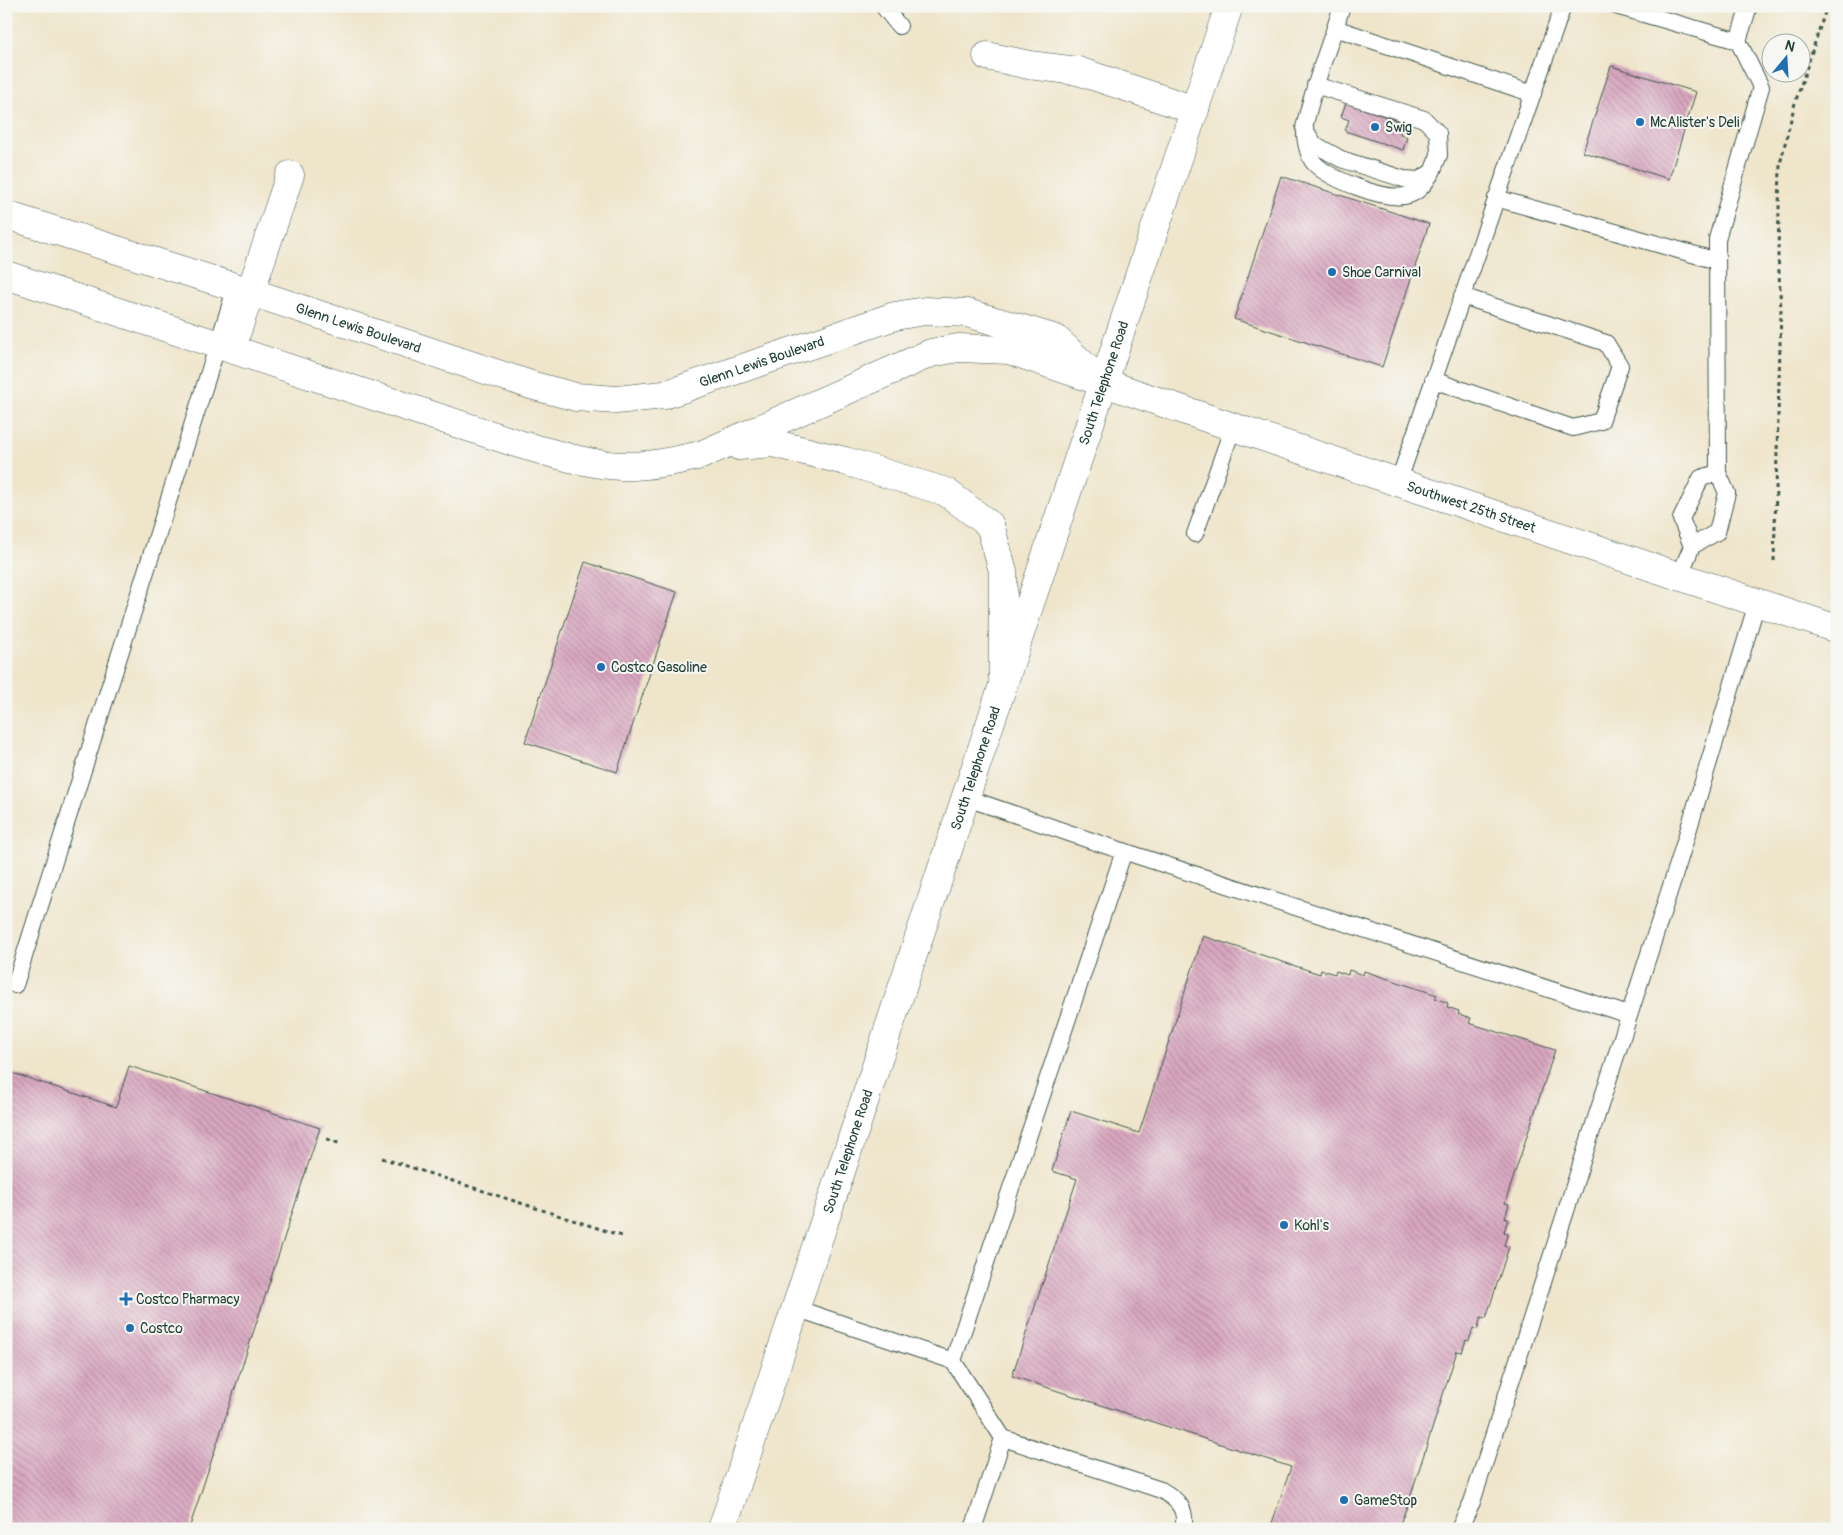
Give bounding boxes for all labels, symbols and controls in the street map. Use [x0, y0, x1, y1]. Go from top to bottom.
north arrow [1760, 32, 1810, 82]
text: N [1783, 37, 1797, 56]
place label: McAlister's Deli [1650, 114, 1740, 131]
marker: McAlister's Deli [1634, 116, 1646, 128]
place label: Swig [1385, 119, 1412, 136]
marker: Swig [1369, 121, 1381, 133]
place label: Shoe Carnival [1342, 264, 1421, 281]
marker: Shoe Carnival [1326, 266, 1338, 278]
street label: Glenn Lewis Boulevard [293, 299, 423, 357]
street label: South Telephone Road [1075, 319, 1133, 447]
street label: Glenn Lewis Boulevard [697, 333, 827, 391]
street label: Southwest 25th Street [1405, 478, 1538, 537]
place label: Costco Gasoline [611, 659, 707, 676]
marker: Costco Gasoline [595, 661, 607, 673]
street label: South Telephone Road [947, 704, 1004, 832]
street label: South Telephone Road [820, 1087, 877, 1216]
place label: Kohl's [1294, 1217, 1330, 1234]
marker: Kohl's [1278, 1219, 1290, 1231]
place label: Costco Pharmacy [136, 1291, 240, 1308]
marker: Costco Pharmacy [120, 1293, 132, 1305]
place label: Costco [140, 1320, 183, 1337]
marker: Costco [124, 1322, 136, 1334]
place label: GameStop [1354, 1492, 1418, 1509]
marker: GameStop [1338, 1494, 1350, 1506]

